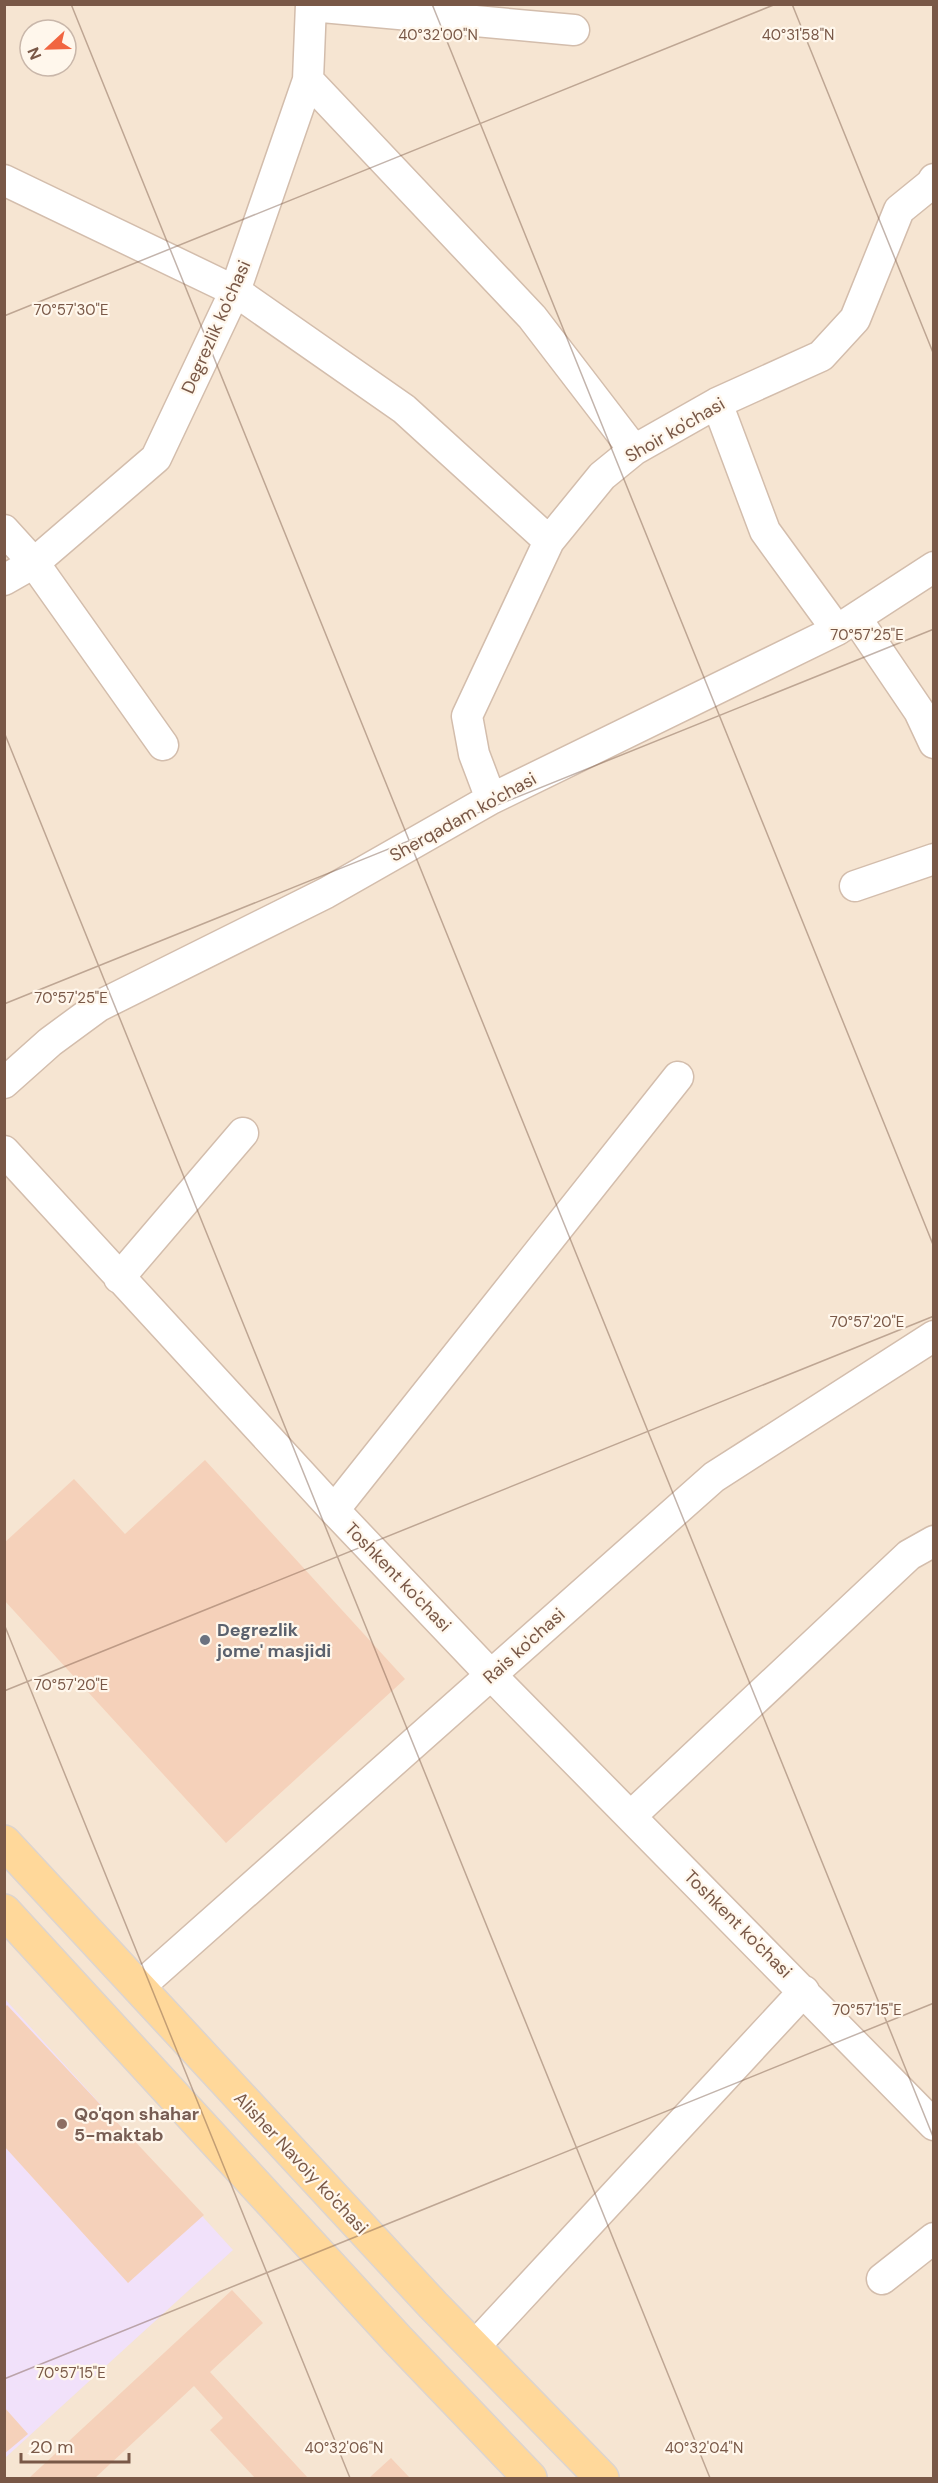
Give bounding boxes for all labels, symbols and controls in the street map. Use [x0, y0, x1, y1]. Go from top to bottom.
north arrow [18, 18, 78, 78]
text: 40°32'00"N [398, 25, 478, 45]
text: 40°31'58"N [762, 25, 834, 45]
text: N [23, 44, 46, 63]
street label: Degrezlik ko'chasi [176, 256, 256, 398]
text: 70°57'30"E [34, 300, 108, 320]
street label: Shoir ko'chasi [621, 392, 729, 468]
text: 70°57'25"E [830, 625, 904, 645]
street label: Sherqadam ko'chasi [385, 767, 541, 867]
text: 70°57'25"E [34, 988, 108, 1008]
text: 70°57'20"E [830, 1312, 904, 1332]
street label: Toshkent ko'chasi [339, 1517, 457, 1637]
street label: Rais ko'chasi [478, 1603, 570, 1689]
place label: Degrezlik jome' masjidi [216, 1618, 331, 1663]
marker: Degrezlik jome' masjidi [198, 1633, 212, 1647]
text: 70°57'20"E [34, 1675, 108, 1695]
street label: Toshkent ko'chasi [679, 1865, 797, 1983]
text: 70°57'15"E [832, 2000, 902, 2020]
street label: Alisher Navoiy ko'chasi [229, 2087, 373, 2239]
place label: Qo'qon shahar 5-maktab [74, 2102, 199, 2147]
marker: Qo'qon shahar 5-maktab [55, 2117, 69, 2131]
text: 70°57'15"E [36, 2363, 106, 2383]
scale bar [21, 2426, 129, 2464]
text: 20 m [30, 2435, 73, 2459]
text: 40°32'06"N [305, 2438, 383, 2458]
text: 40°32'04"N [665, 2438, 743, 2458]

